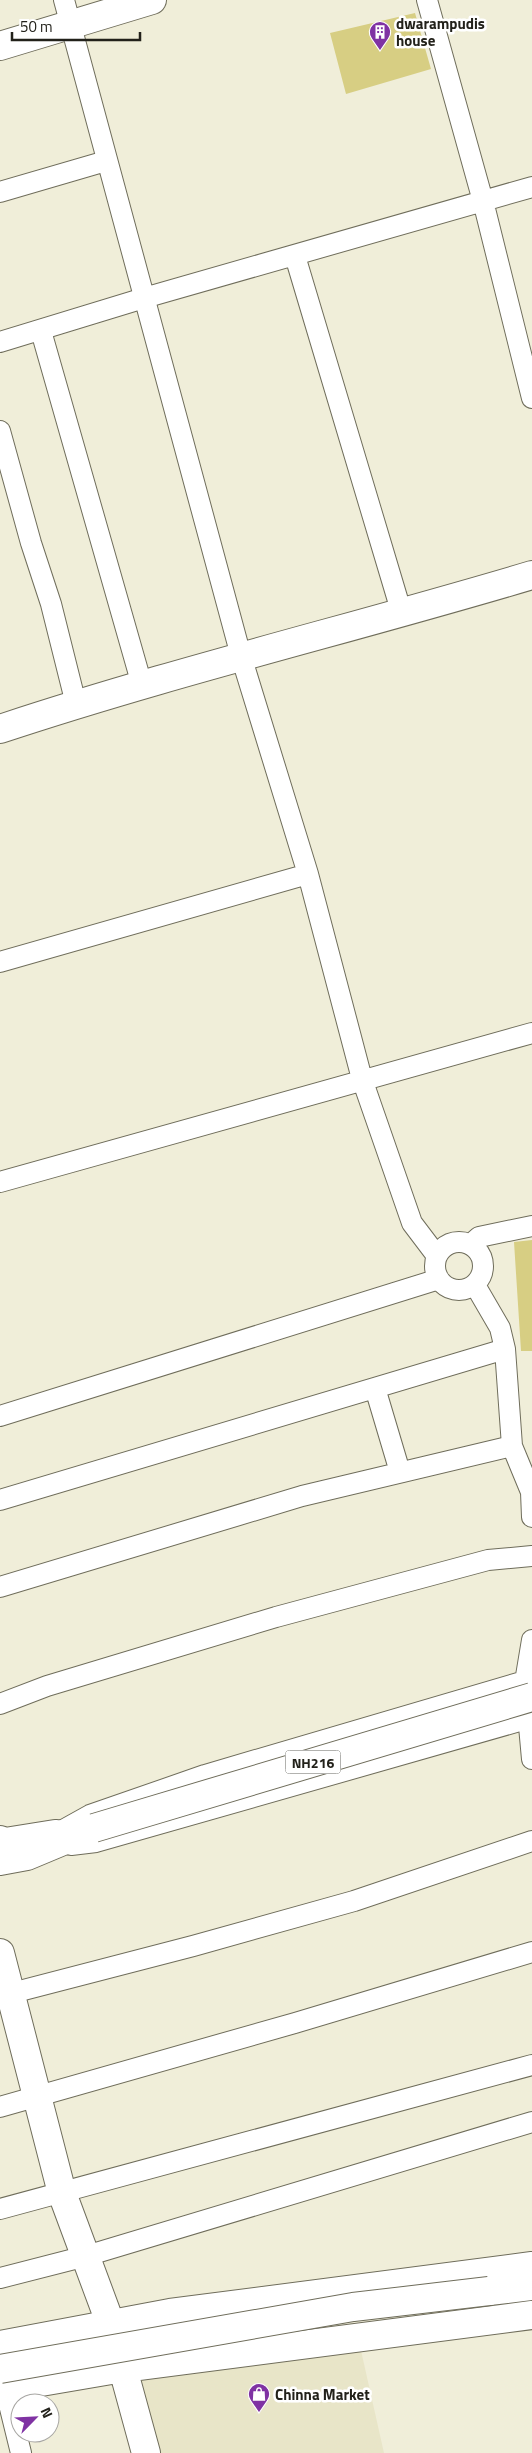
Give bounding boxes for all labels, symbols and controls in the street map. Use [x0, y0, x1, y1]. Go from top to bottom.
scale bar [12, 10, 140, 42]
place label: dwarampudis house [396, 12, 485, 52]
text: 50 m [20, 15, 53, 38]
building icon: dwarampudis house [368, 20, 392, 51]
road number: NH216 [286, 1750, 340, 1774]
shop icon: Chinna Market [247, 2382, 271, 2413]
place label: Chinna Market [275, 2383, 370, 2406]
north arrow [10, 2393, 60, 2443]
text: N [36, 2404, 59, 2421]

